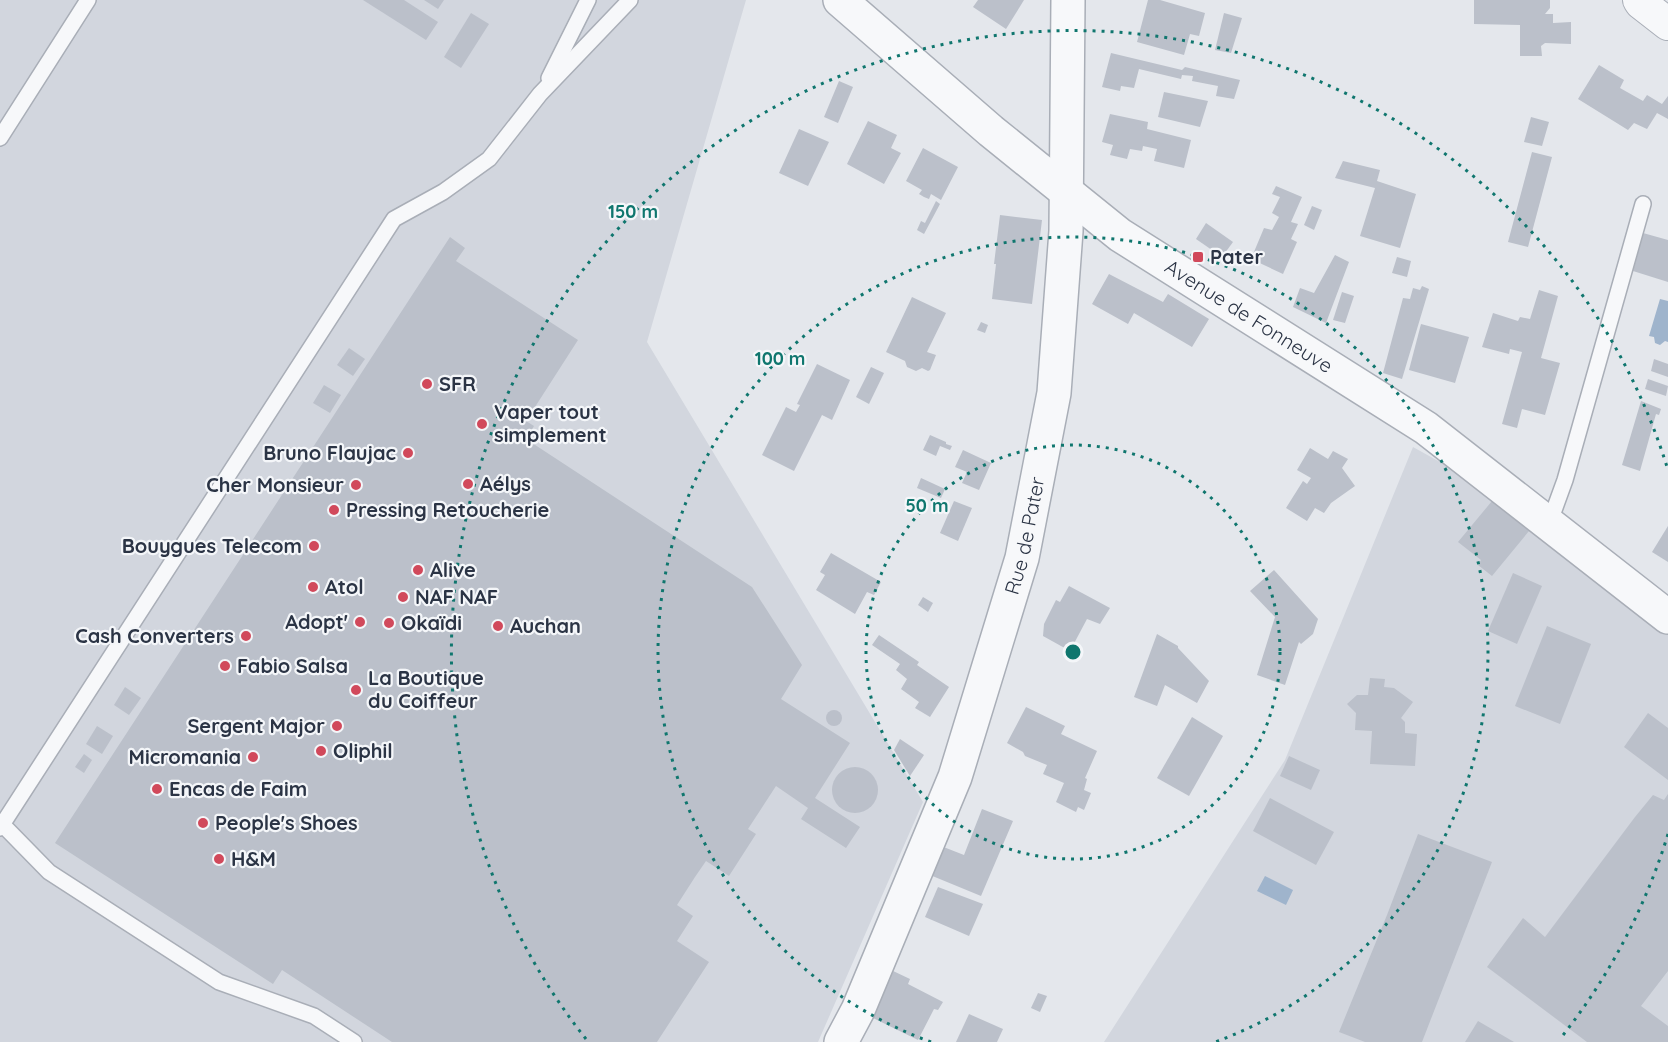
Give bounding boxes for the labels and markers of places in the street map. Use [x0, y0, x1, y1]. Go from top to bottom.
place label: Pater [1210, 244, 1263, 269]
marker: Pater [1191, 250, 1205, 264]
place label: SFR [439, 371, 476, 396]
marker: SFR [420, 377, 434, 391]
place label: Vaper tout simplement [494, 399, 607, 447]
marker: Vaper tout simplement [475, 417, 489, 431]
place label: Bruno Flaujac [263, 440, 396, 465]
marker: Bruno Flaujac [401, 446, 415, 460]
place label: Aélys [480, 471, 531, 496]
place label: Cher Monsieur [206, 472, 344, 497]
marker: Aélys [461, 477, 475, 491]
marker: Cher Monsieur [349, 478, 363, 492]
place label: Pressing Retoucherie [346, 497, 549, 522]
marker: Pressing Retoucherie [327, 503, 341, 517]
place label: Bouygues Telecom [122, 533, 302, 558]
marker: Bouygues Telecom [307, 539, 321, 553]
place label: Alive [430, 557, 476, 582]
marker: Alive [411, 563, 425, 577]
place label: Atol [325, 574, 364, 599]
marker: Atol [306, 580, 320, 594]
place label: NAF NAF [415, 584, 498, 609]
marker: NAF NAF [396, 590, 410, 604]
place label: Adopt' [285, 609, 348, 634]
place label: Okaïdi [401, 610, 462, 635]
place label: Auchan [510, 613, 581, 638]
marker: Adopt' [353, 615, 367, 629]
marker: Okaïdi [382, 616, 396, 630]
marker: Auchan [491, 619, 505, 633]
place label: Cash Converters [75, 623, 234, 648]
marker: Cash Converters [239, 629, 253, 643]
centre of rings [1063, 642, 1083, 662]
place label: Fabio Salsa [237, 653, 348, 678]
marker: Fabio Salsa [218, 659, 232, 673]
place label: La Boutique du Coiffeur [368, 665, 484, 713]
marker: La Boutique du Coiffeur [349, 683, 363, 697]
place label: Sergent Major [187, 713, 325, 738]
marker: Sergent Major [330, 719, 344, 733]
place label: Oliphil [333, 738, 393, 763]
place label: Micromania [129, 744, 241, 769]
marker: Oliphil [314, 744, 328, 758]
marker: Micromania [246, 750, 260, 764]
place label: Encas de Faim [169, 776, 307, 801]
marker: Encas de Faim [150, 782, 164, 796]
place label: People's Shoes [215, 810, 358, 835]
marker: People's Shoes [196, 816, 210, 830]
place label: H&M [231, 846, 276, 871]
marker: H&M [212, 852, 226, 866]

